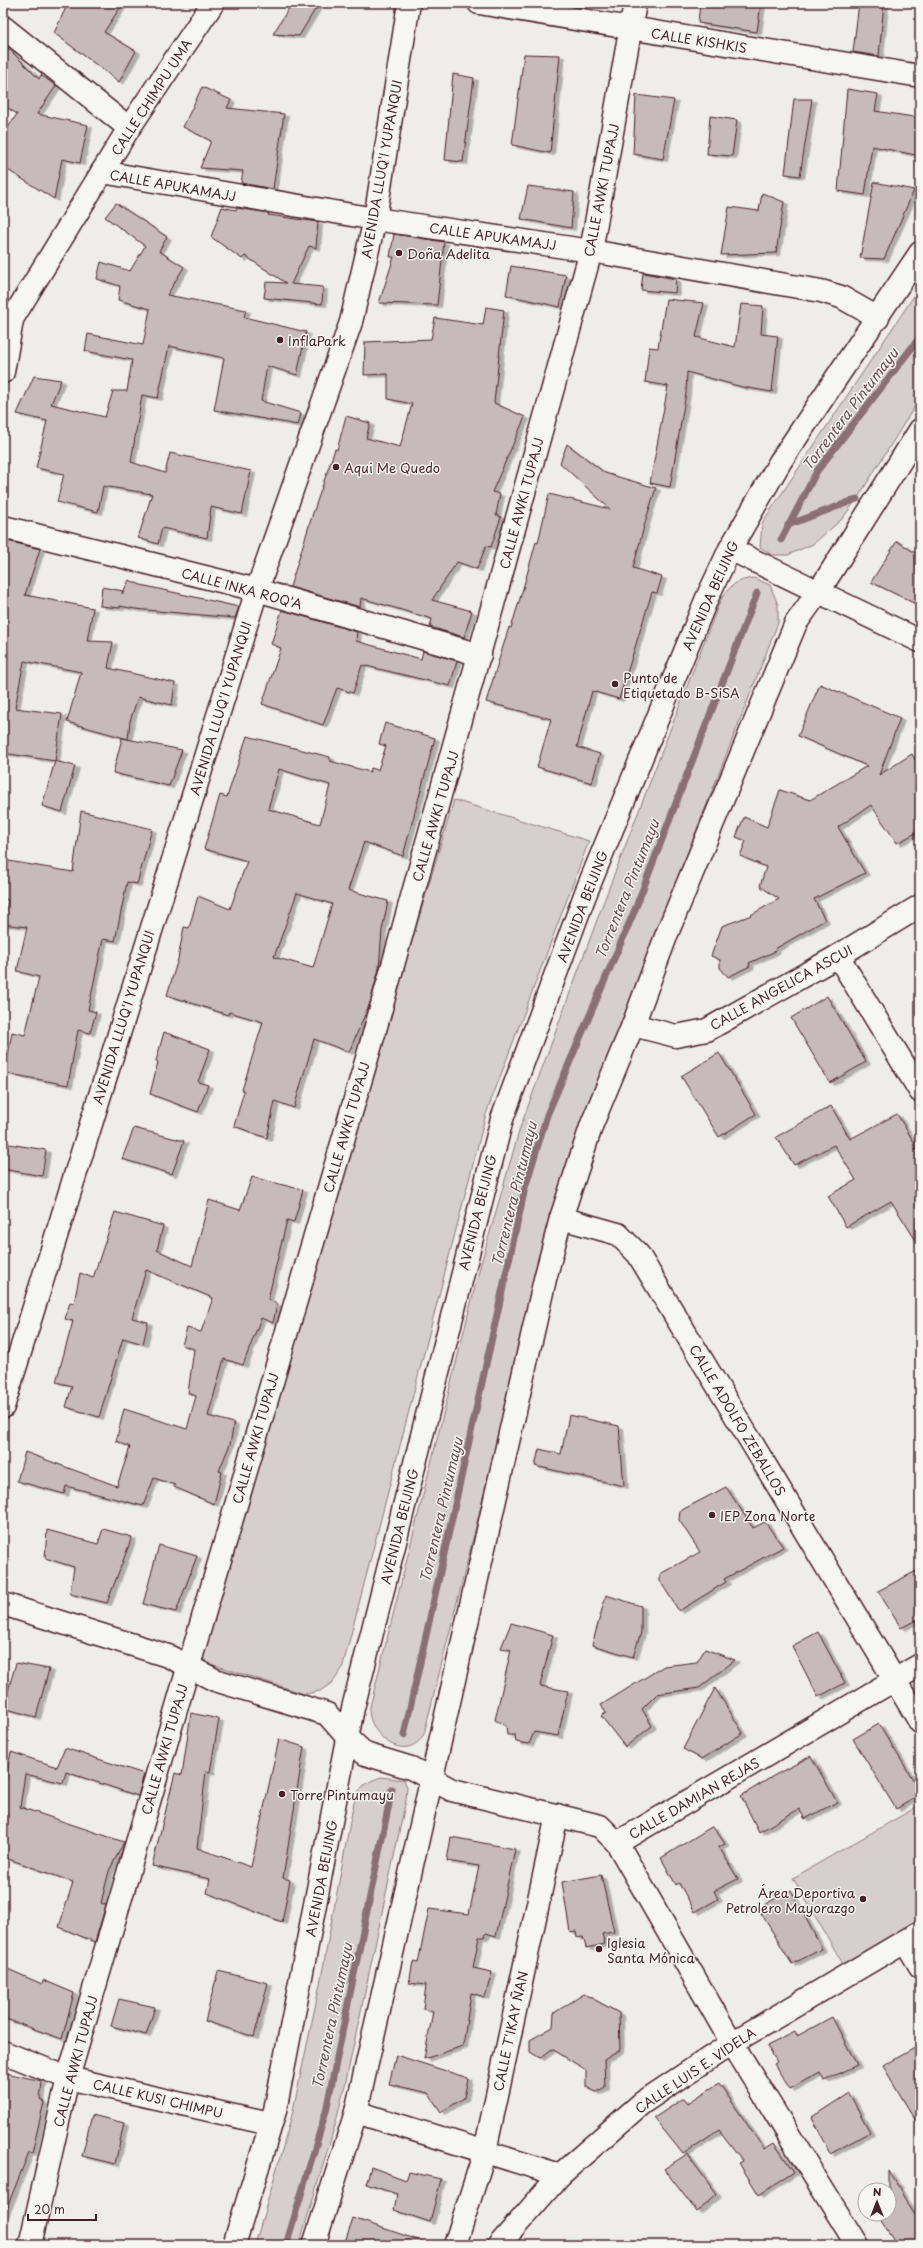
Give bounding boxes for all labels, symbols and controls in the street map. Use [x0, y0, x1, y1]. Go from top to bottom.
street label: CALLE KISHKIS [650, 23, 748, 57]
street label: CALLE CHIMPU UMA [106, 35, 196, 159]
street label: AVENIDA LLUQ'I YUPANQUI [356, 78, 406, 260]
street label: CALLE AWKI TUPAJJ [579, 122, 623, 258]
street label: CALLE APUKAMAJJ [108, 165, 238, 205]
street label: CALLE APUKAMAJJ [428, 218, 558, 254]
place label: Doña Adelita [407, 244, 491, 263]
marker: Doña Adelita [394, 248, 404, 258]
place label: InflaPark [288, 331, 346, 350]
marker: InflaPark [275, 335, 285, 345]
water label: Torrentera Pintumayu [797, 343, 904, 475]
street label: CALLE AWKI TUPAJJ [494, 435, 548, 571]
place label: Aqui Me Quedo [344, 458, 440, 477]
marker: Aqui Me Quedo [331, 462, 341, 472]
street label: AVENIDA BEIJING [677, 537, 743, 653]
street label: CALLE INKA ROQ'A [179, 563, 305, 613]
street label: AVENIDA LLUQ'I YUPANQUI [184, 619, 256, 797]
place label: Punto de Etiquetado B-SiSA [623, 668, 739, 702]
marker: Punto de Etiquetado B-SiSA [610, 679, 620, 689]
street label: CALLE AWKI TUPAJJ [407, 748, 463, 884]
water label: Torrentera Pintumayu [589, 815, 665, 962]
street label: AVENIDA BEIJING [552, 847, 612, 965]
street label: AVENIDA LLUQ'I YUPANQUI [87, 928, 159, 1106]
street label: CALLE ANGELICA ASCUI [706, 940, 856, 1034]
street label: CALLE AWKI TUPAJJ [318, 1059, 374, 1195]
water label: Torrentera Pintumayu [486, 1119, 542, 1269]
street label: AVENIDA BEIJING [453, 1152, 501, 1272]
street label: CALLE ADOLFO ZEBALLOS [685, 1341, 791, 1499]
street label: CALLE AWKI TUPAJJ [227, 1370, 283, 1506]
water label: Torrentera Pintumayu [414, 1435, 468, 1585]
street label: AVENIDA BEIJING [375, 1466, 423, 1586]
place label: IEP Zona Norte [720, 1506, 816, 1525]
marker: IEP Zona Norte [707, 1510, 717, 1520]
street label: CALLE AWKI TUPAJJ [136, 1681, 192, 1817]
street label: CALLE DAMIAN REJAS [625, 1753, 763, 1843]
place label: Torre Pintumayu [290, 1785, 394, 1804]
marker: Torre Pintumayu [277, 1789, 287, 1799]
street label: AVENIDA BEIJING [300, 1818, 342, 1938]
place label: Área Deportiva Petrolero Mayorazgo [726, 1883, 856, 1917]
marker: Área Deportiva Petrolero Mayorazgo [858, 1894, 868, 1904]
place label: Iglesia Santa Mónica [607, 1933, 695, 1967]
water label: Torrentera Pintumayu [306, 1940, 358, 2091]
marker: Iglesia Santa Mónica [594, 1944, 604, 1954]
street label: CALLE T'IKAY ÑAN [488, 1969, 532, 2093]
street label: CALLE AWKI TUPAJJ [48, 1993, 102, 2129]
street label: CALLE LUIS E. VIDELA [631, 2022, 759, 2118]
street label: CALLE KUSI CHIMPU [91, 2074, 225, 2122]
north arrow [857, 2182, 897, 2222]
text: N [873, 2183, 882, 2200]
scale bar [28, 2196, 96, 2222]
text: 20 m [34, 2200, 65, 2218]

